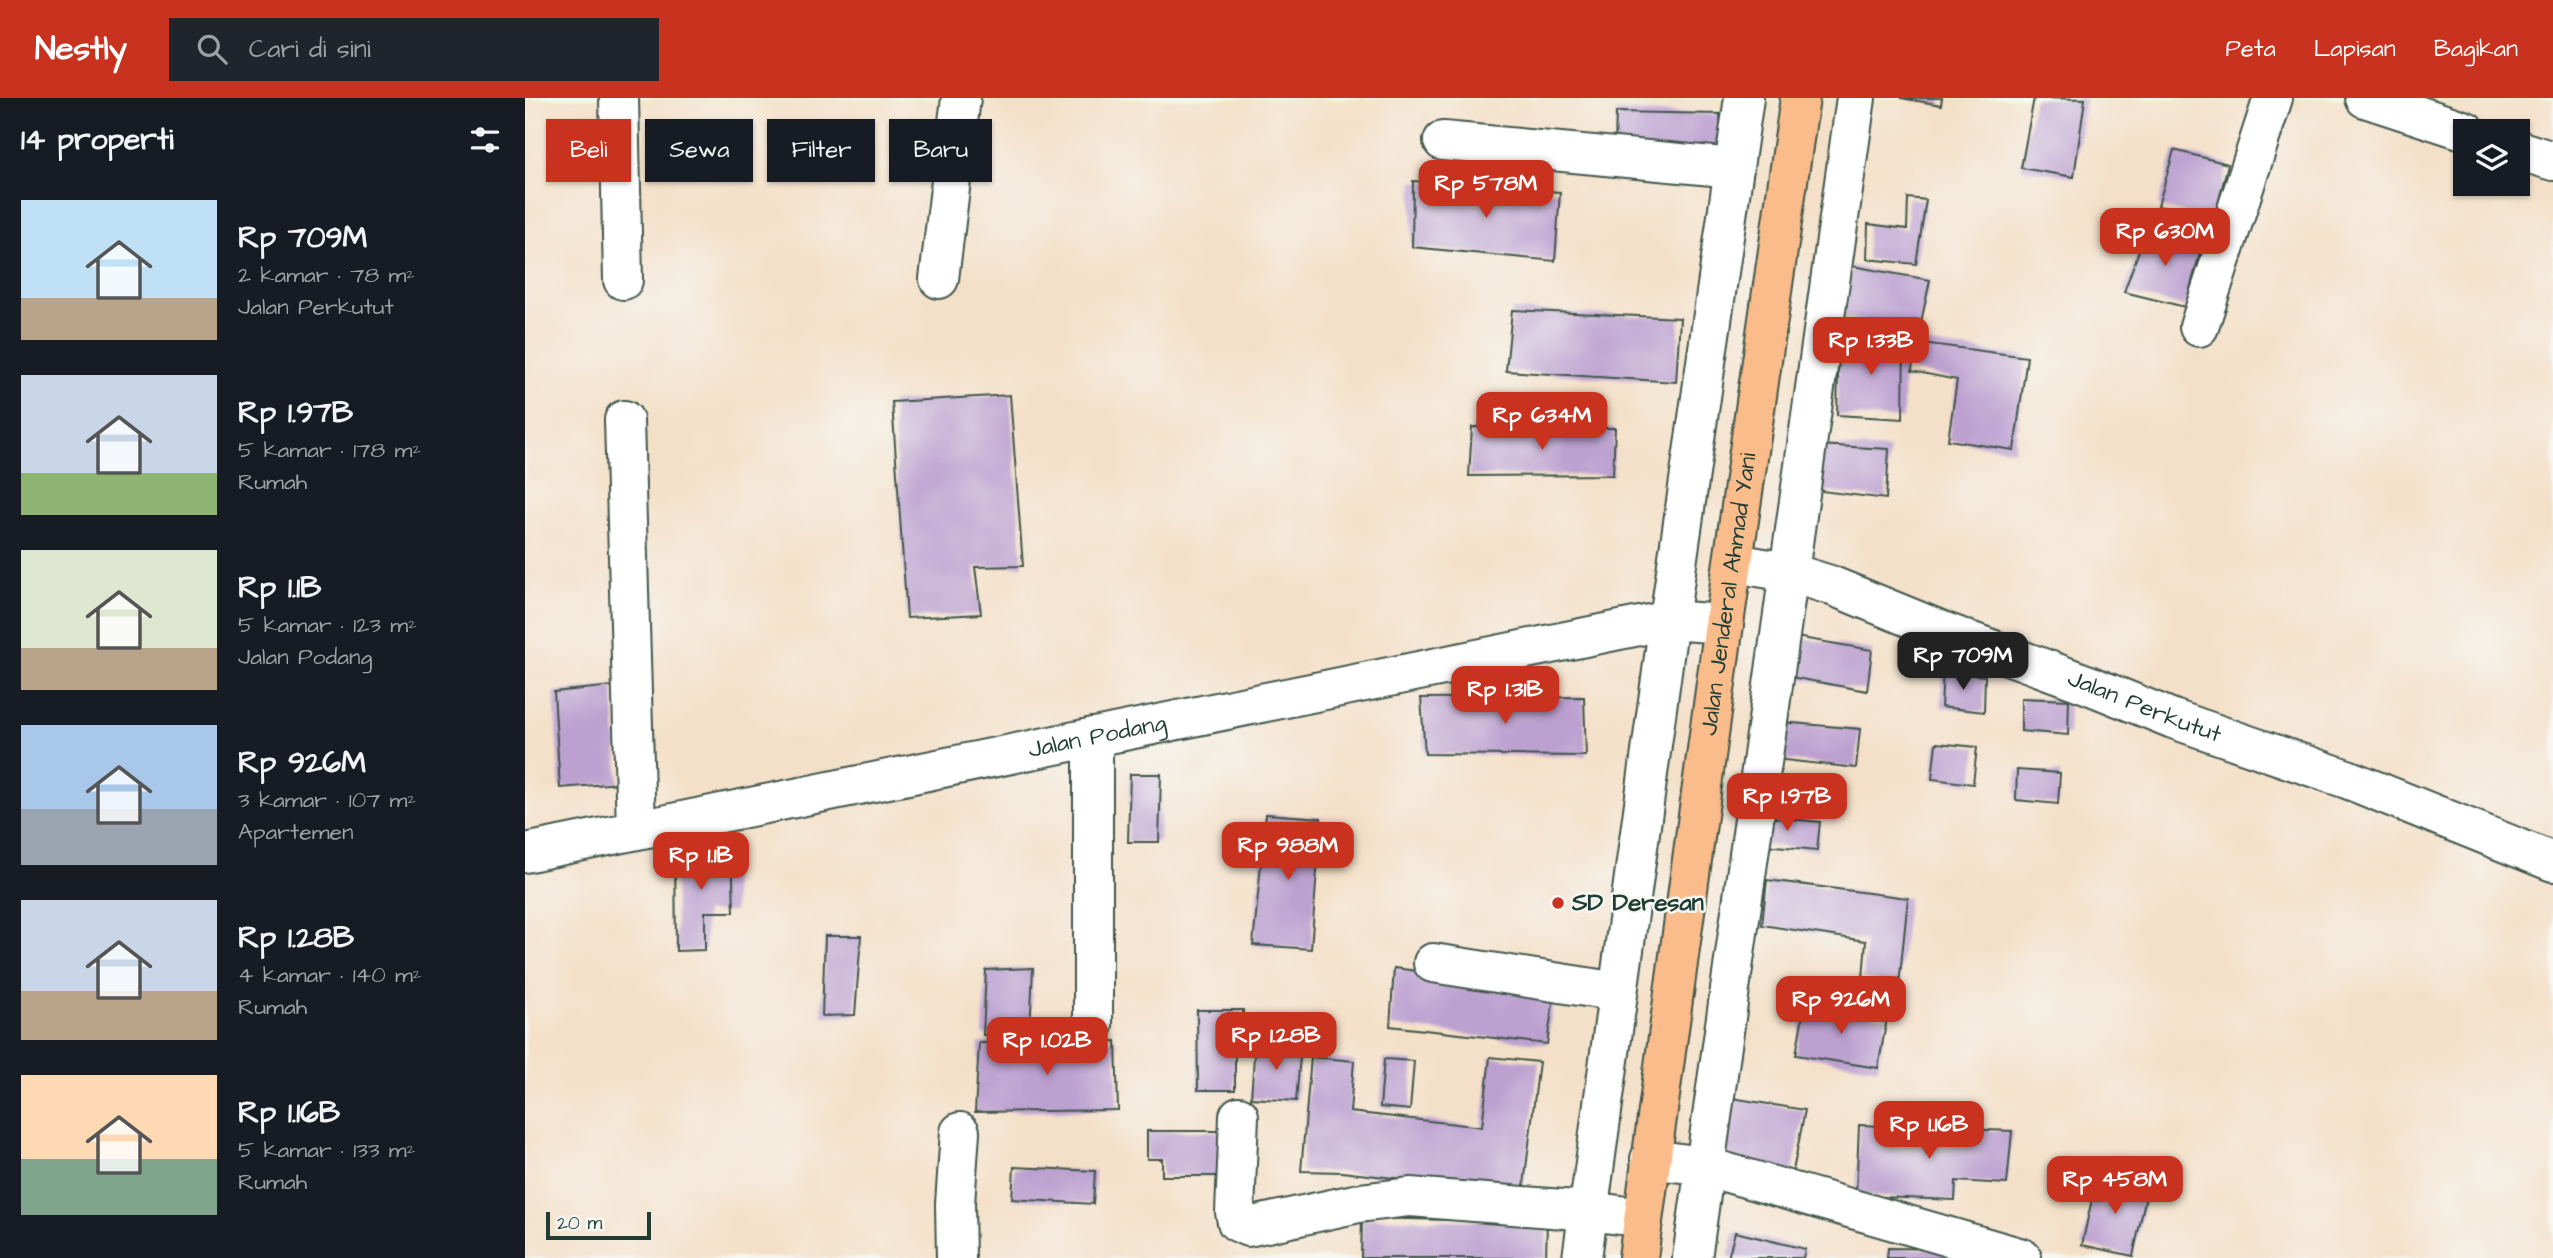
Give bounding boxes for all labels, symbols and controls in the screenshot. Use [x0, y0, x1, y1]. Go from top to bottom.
search box [169, 18, 659, 81]
text: Nestly [35, 26, 127, 72]
icon: search [193, 30, 231, 68]
text: Cari di sini [249, 31, 371, 67]
text: Peta [2225, 32, 2276, 66]
text: Lapisan [2314, 32, 2396, 66]
text: Bagikan [2434, 32, 2518, 66]
text: 14 properti [21, 119, 174, 161]
chip: Beli [546, 119, 631, 182]
chip: Sewa [645, 119, 753, 182]
chip: Filter [767, 119, 875, 182]
chip: Baru [889, 119, 992, 182]
map controls [2453, 119, 2530, 196]
button: layers [2453, 119, 2530, 196]
icon: filters [466, 121, 504, 159]
pin: Rp 578M [1421, 160, 1551, 220]
text: Rp 578M [1435, 167, 1537, 199]
pin: Rp 630M [2100, 208, 2230, 268]
text: Rp 630M [2116, 215, 2214, 247]
text: Rp 709M [238, 217, 367, 259]
icon: home [77, 228, 161, 312]
text: 2 kamar · 78 m² [238, 259, 415, 291]
text: Jalan Perkutut [238, 291, 394, 323]
pin: Rp 1.33B [1799, 317, 1943, 377]
text: Rp 1.33B [1829, 324, 1913, 356]
text: Rp 1.97B [238, 392, 353, 434]
pin: Rp 634M [1477, 392, 1607, 452]
text: Rp 634M [1492, 399, 1592, 431]
icon: home [77, 403, 161, 487]
text: 5 kamar · 178 m² [238, 434, 421, 466]
street label: Jalan Jenderal Ahmad Yani [1692, 450, 1766, 738]
text: Rumah [238, 466, 307, 498]
text: Rp 1.1B [238, 567, 321, 609]
icon: home [77, 578, 161, 662]
text: 5 kamar · 123 m² [238, 609, 417, 641]
pin: Rp 709M [1898, 632, 2028, 692]
text: Rp 709M [1913, 639, 2013, 671]
text: Jalan Podang [238, 641, 372, 673]
street label: Jalan Perkutut [2063, 662, 2226, 752]
pin: Rp 1.31B [1433, 666, 1577, 726]
text: Rp 1.31B [1467, 673, 1543, 705]
street label: Jalan Podang [1025, 706, 1170, 767]
text: Rp 926M [238, 742, 366, 784]
icon: home [77, 753, 161, 837]
pin: Rp 1.97B [1715, 774, 1859, 833]
text: Rp 1.97B [1743, 780, 1831, 812]
text: 3 kamar · 107 m² [238, 784, 416, 816]
text: Apartemen [238, 816, 354, 848]
pin: Rp 988M [1223, 822, 1353, 882]
text: Rp 988M [1238, 829, 1338, 861]
pin: Rp 1.1B [636, 832, 766, 892]
text: Rp 1.1B [669, 839, 733, 871]
place label: SD Deresan [1571, 886, 1704, 920]
marker: SD Deresan [1550, 895, 1566, 911]
text: Rp 1.28B [238, 917, 354, 959]
icon: home [77, 928, 161, 1012]
text: 4 kamar · 140 m² [238, 959, 421, 991]
pin: Rp 926M [1776, 976, 1906, 1036]
text: Rp 926M [1792, 983, 1890, 1015]
text: Rumah [238, 991, 307, 1023]
pin: Rp 1.28B [1204, 1012, 1348, 1072]
pin: Rp 1.02B [975, 1018, 1119, 1077]
text: Rp 1.28B [1231, 1019, 1321, 1051]
text: Rp 1.02B [1003, 1024, 1091, 1056]
text: Rp 1.16B [238, 1092, 340, 1134]
pin: Rp 1.16B [1857, 1102, 2001, 1161]
icon: home [77, 1103, 161, 1187]
text: Rp 1.16B [1890, 1108, 1968, 1140]
text: 5 kamar · 133 m² [238, 1134, 415, 1166]
pin: Rp 458M [2050, 1156, 2180, 1216]
text: Rp 458M [2063, 1163, 2167, 1195]
text: Rumah [238, 1166, 307, 1198]
scale bar [546, 1209, 651, 1241]
text: 20 m [557, 1210, 602, 1237]

